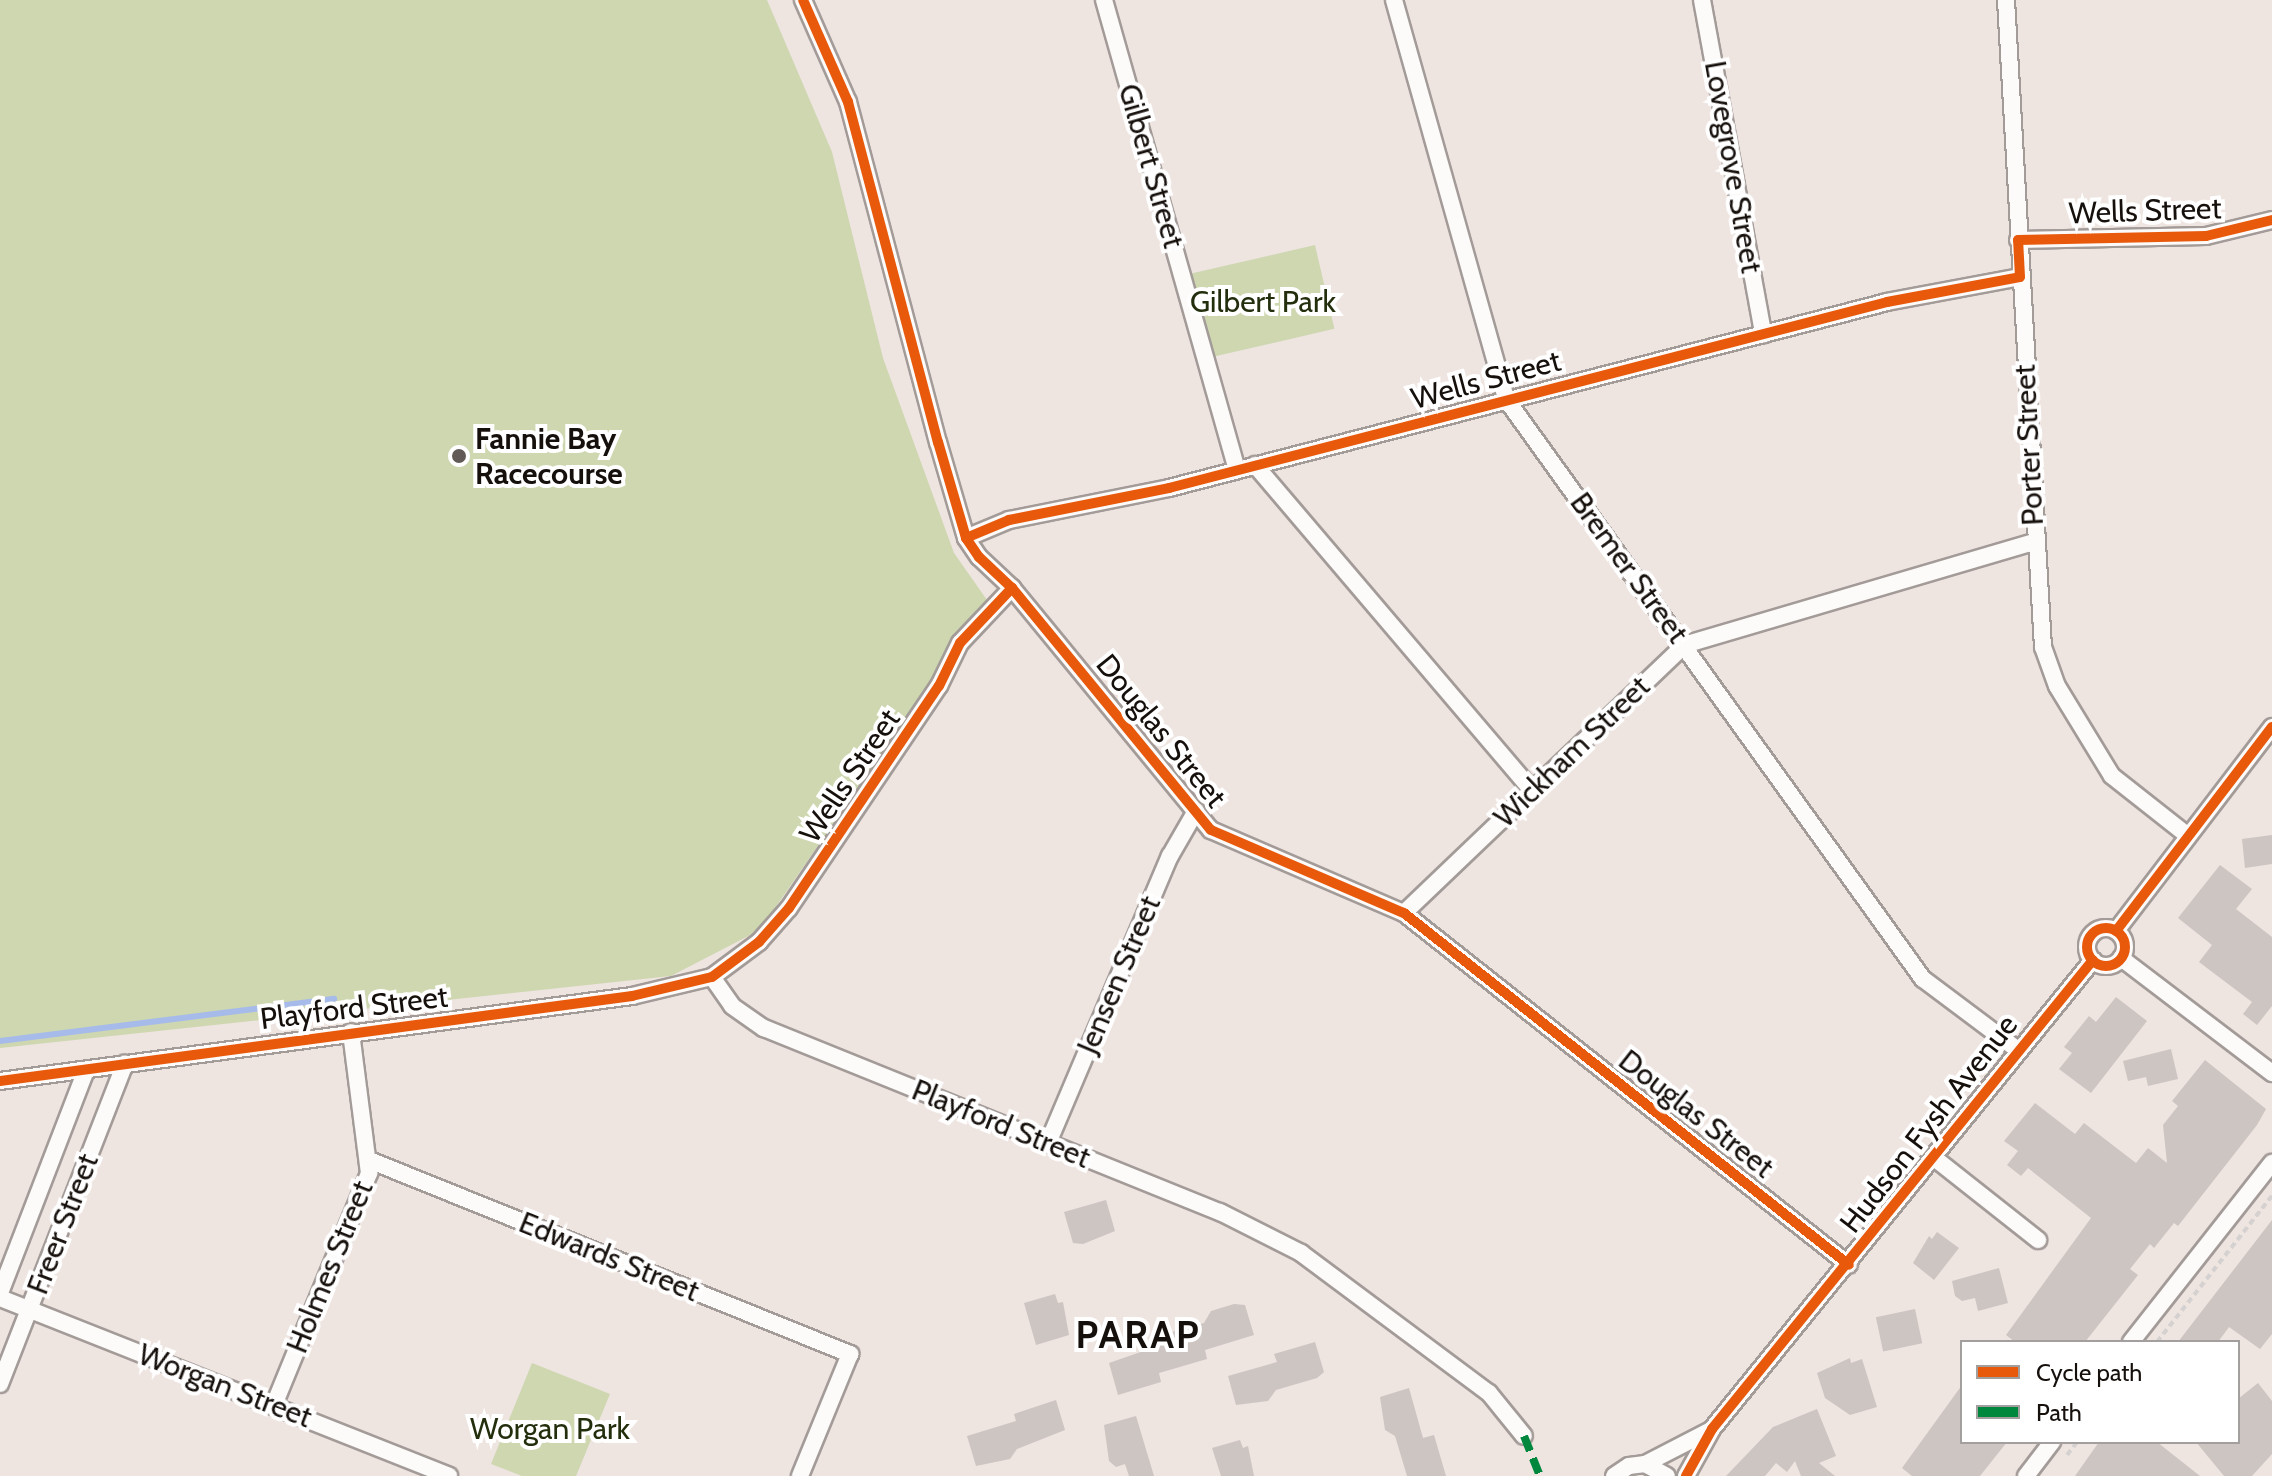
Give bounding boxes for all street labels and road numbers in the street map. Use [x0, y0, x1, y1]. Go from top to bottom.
street label: Lovegrove Street [1697, 58, 1769, 276]
street label: Gilbert Street [1110, 80, 1192, 252]
street label: Wells Street [2068, 190, 2222, 232]
street label: Wells Street [1407, 343, 1565, 417]
street label: Porter Street [2007, 363, 2051, 527]
street label: Bremer Street [1562, 486, 1696, 650]
street label: Douglas Street [1088, 647, 1234, 815]
street label: Wickham Street [1487, 669, 1657, 835]
street label: Wells Street [792, 703, 908, 849]
street label: Jensen Street [1070, 891, 1168, 1059]
street label: Playford Street [258, 979, 450, 1037]
street label: Hudson Fysh Avenue [1833, 1008, 2025, 1240]
street label: Douglas Street [1611, 1042, 1781, 1186]
street label: Playford Street [907, 1072, 1095, 1176]
street label: Freer Street [20, 1149, 106, 1299]
street label: Holmes Street [279, 1176, 381, 1358]
street label: Edwards Street [514, 1205, 704, 1309]
street label: Worgan Street [133, 1336, 317, 1436]

